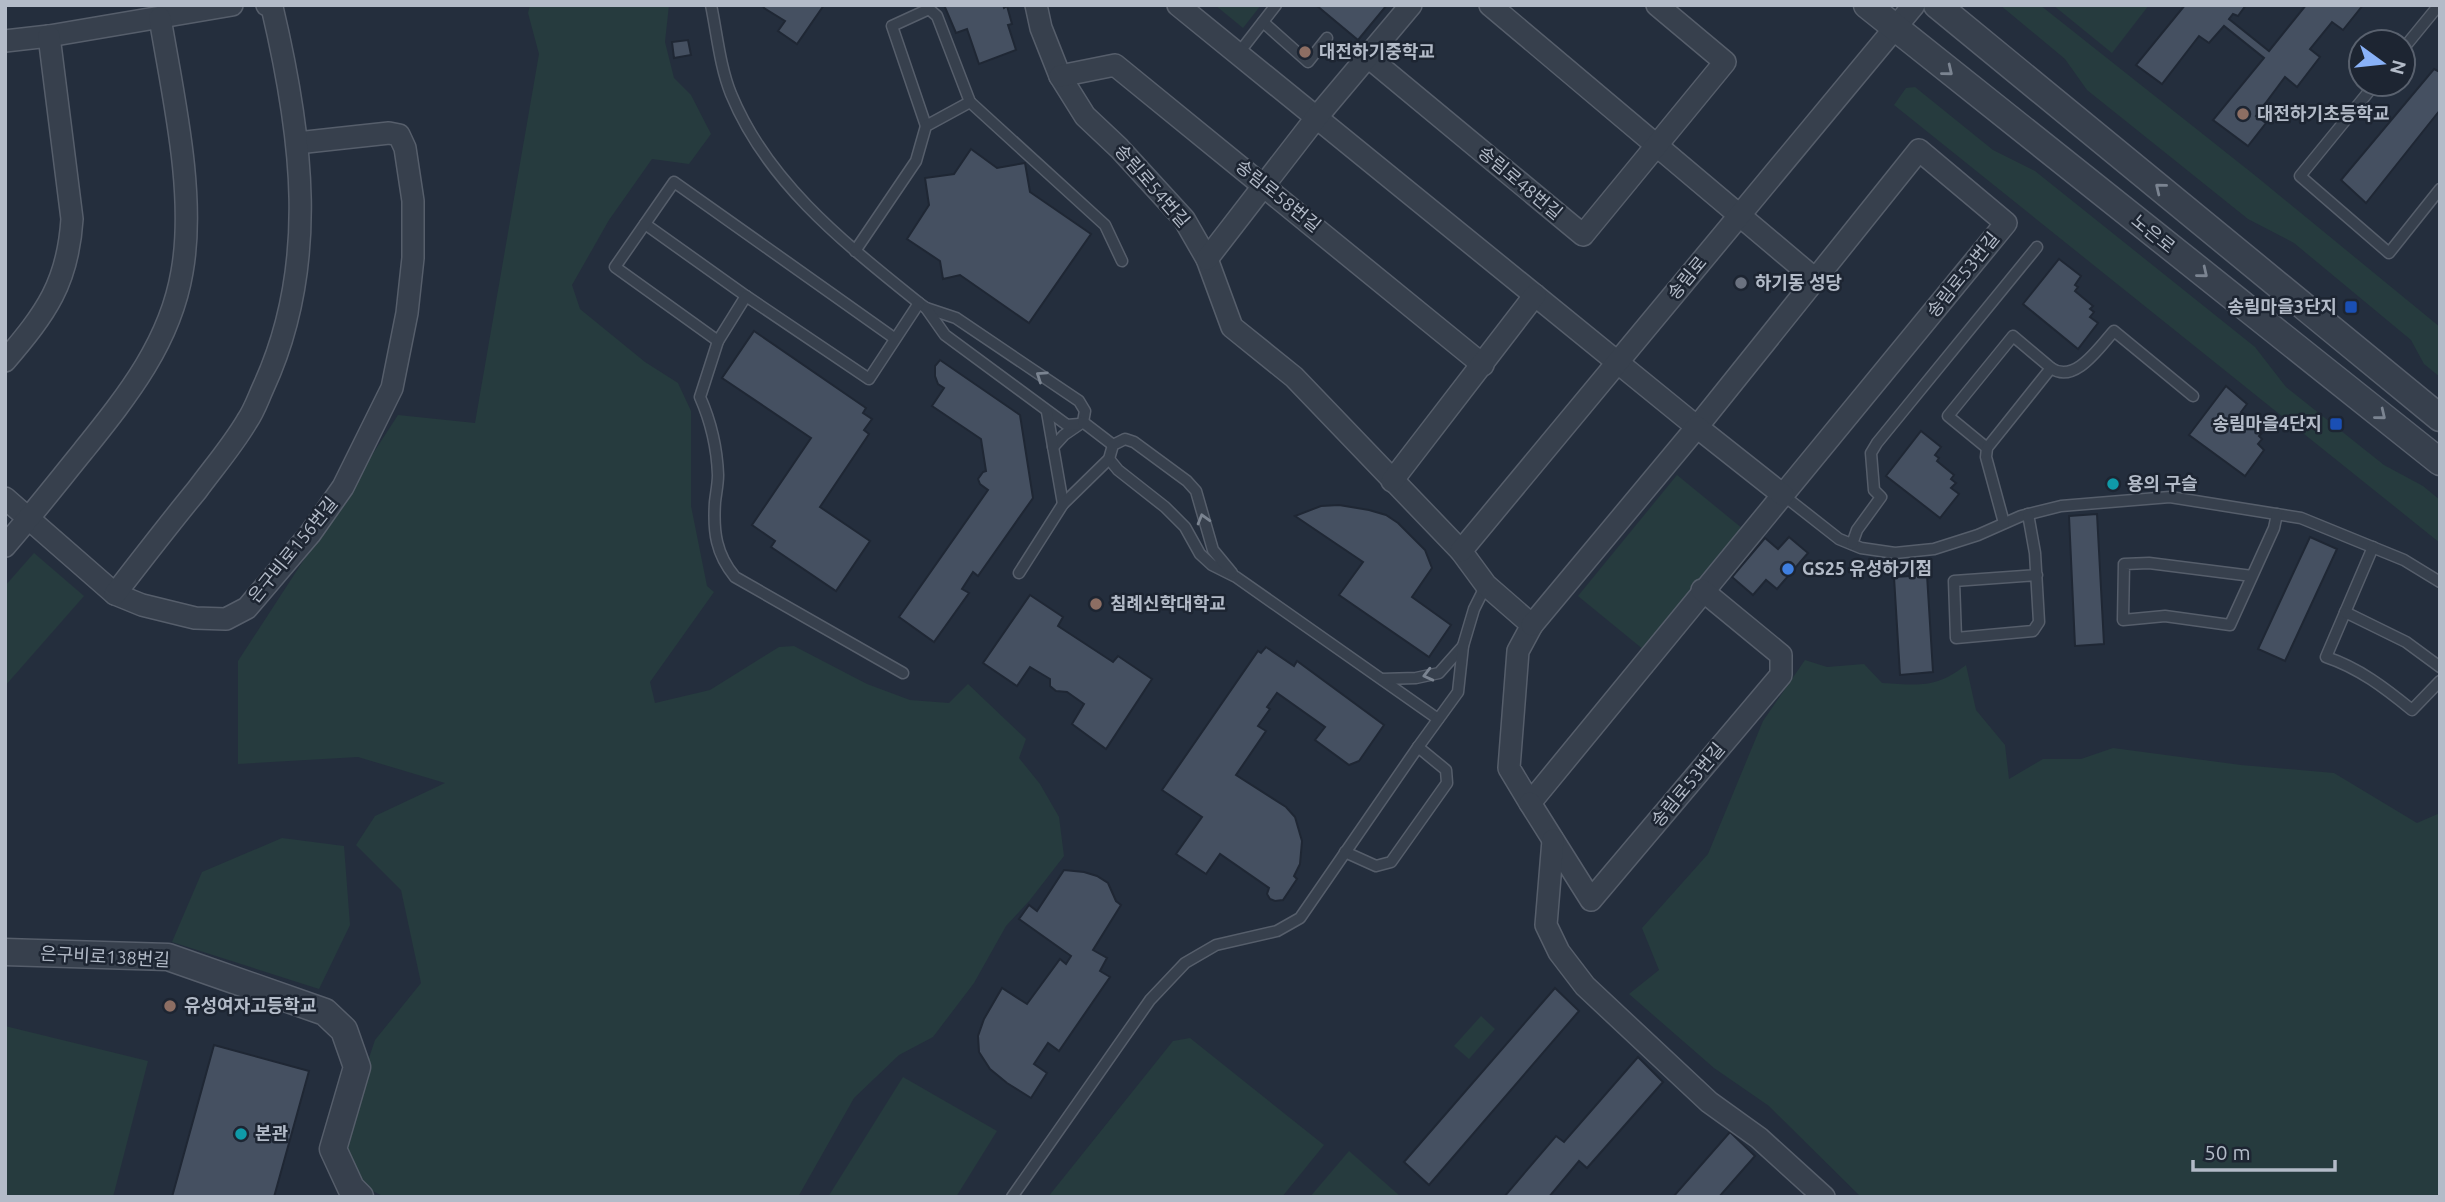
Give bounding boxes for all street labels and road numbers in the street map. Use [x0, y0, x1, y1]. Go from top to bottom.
street label: 송림로54번길 [1111, 140, 1194, 231]
street label: 송림로48번길 [1475, 141, 1567, 223]
street label: 송림로58번길 [1232, 155, 1325, 235]
street label: 노은로 [2128, 210, 2179, 257]
street label: 송림로53번길 [1922, 228, 2002, 321]
street label: 송림로 [1663, 252, 1710, 303]
street label: 은구비로156번길 [244, 493, 341, 606]
street label: 송림로53번길 [1646, 738, 1728, 830]
street label: 은구비로138번길 [40, 943, 170, 969]

